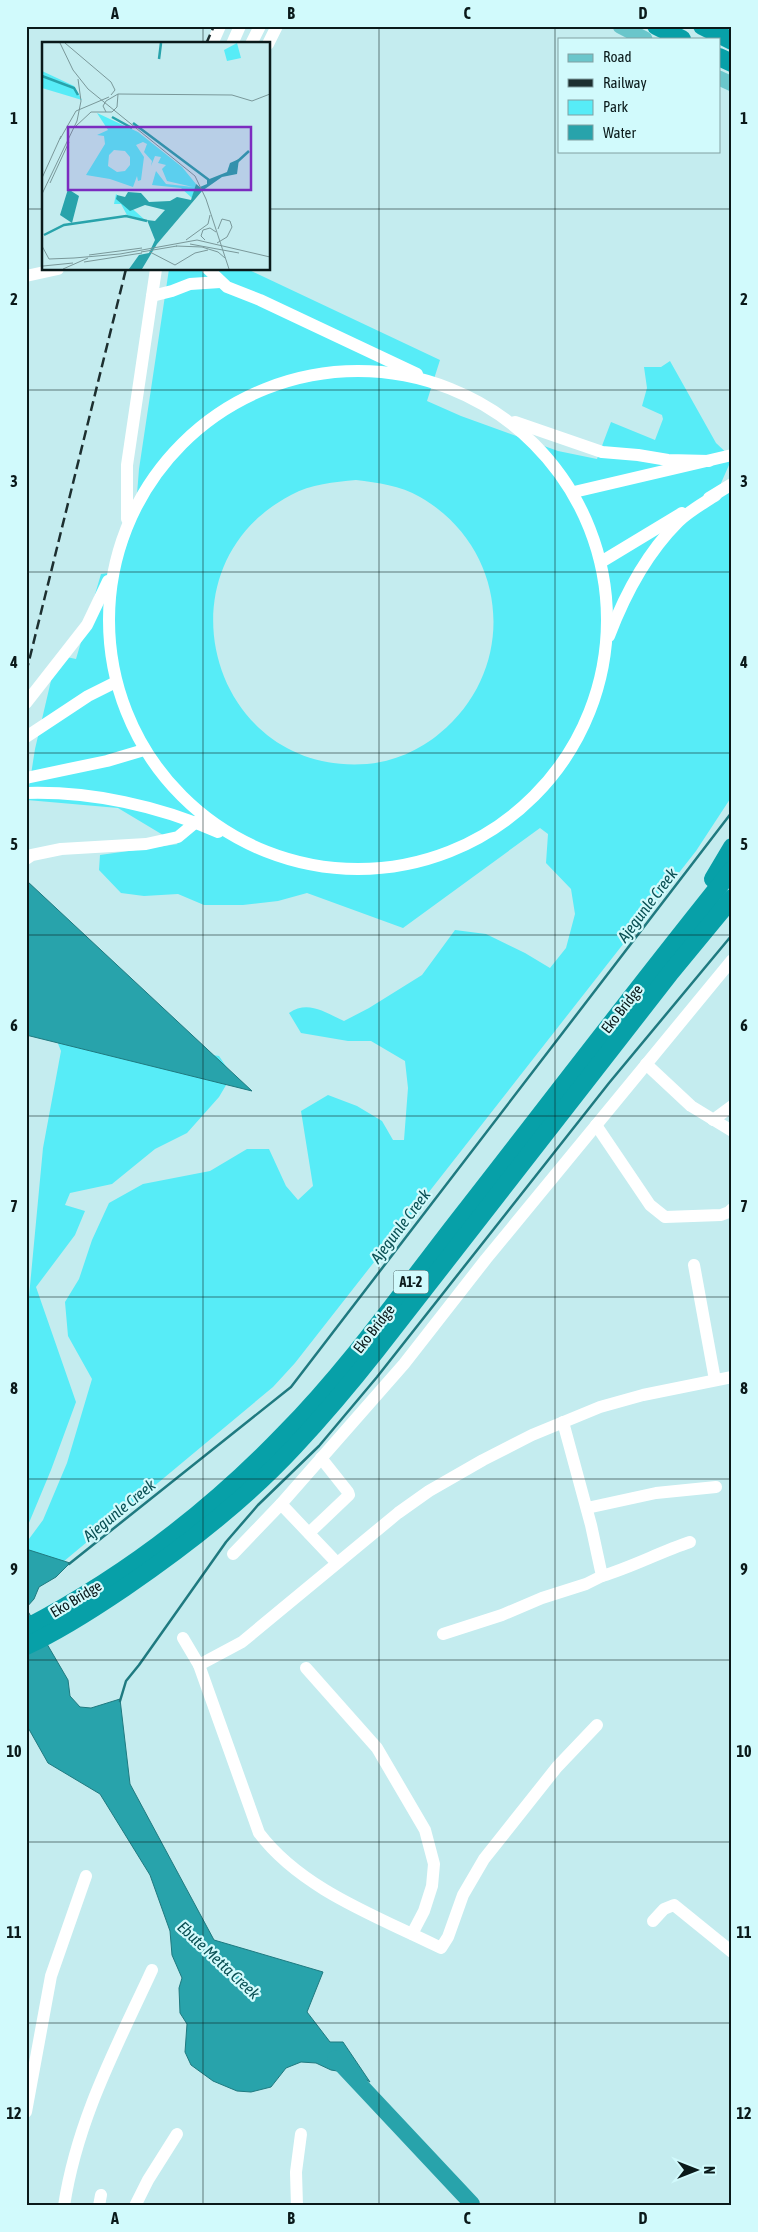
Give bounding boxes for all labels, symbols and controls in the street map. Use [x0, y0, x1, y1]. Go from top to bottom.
text: A [110, 4, 119, 22]
text: B [287, 4, 295, 22]
text: C [463, 4, 471, 22]
text: D [639, 4, 648, 22]
legend [558, 38, 720, 152]
inset map [42, 42, 270, 270]
text: Road [603, 48, 632, 65]
text: Railway [603, 74, 647, 91]
text: Park [603, 98, 628, 115]
text: 1 [10, 109, 18, 127]
text: 1 [740, 109, 748, 127]
text: Water [603, 124, 636, 141]
text: 2 [10, 290, 18, 308]
text: 2 [740, 290, 748, 308]
text: 3 [10, 472, 18, 490]
text: 3 [740, 472, 748, 490]
text: 4 [9, 653, 18, 671]
text: 4 [739, 653, 748, 671]
text: 5 [10, 835, 18, 853]
text: 5 [740, 835, 748, 853]
water label: Ajegunle Creek [613, 864, 682, 947]
street label: Eko Bridge [597, 981, 646, 1036]
text: 6 [10, 1016, 18, 1034]
text: 6 [740, 1016, 748, 1034]
water label: Ajegunle Creek [366, 1185, 435, 1268]
text: 7 [10, 1197, 18, 1215]
text: 7 [740, 1197, 748, 1215]
road number: A1-2 [394, 1270, 428, 1294]
street label: Eko Bridge [349, 1301, 398, 1356]
text: 8 [10, 1379, 18, 1397]
text: 8 [740, 1379, 748, 1397]
water label: Ajegunle Creek [79, 1475, 160, 1546]
text: 9 [10, 1560, 18, 1578]
text: 9 [740, 1560, 748, 1578]
street label: Eko Bridge [47, 1577, 105, 1620]
text: 10 [6, 1742, 22, 1760]
text: 10 [736, 1742, 752, 1760]
water label: Ebute Metta Creek [174, 1917, 264, 2003]
text: 11 [6, 1923, 22, 1941]
text: 11 [736, 1923, 752, 1941]
text: 12 [6, 2104, 22, 2122]
text: 12 [736, 2104, 752, 2122]
north arrow [670, 2144, 720, 2194]
text: N [701, 2166, 717, 2174]
text: A [110, 2209, 119, 2227]
text: B [287, 2209, 295, 2227]
text: C [463, 2209, 471, 2227]
text: D [639, 2209, 648, 2227]

